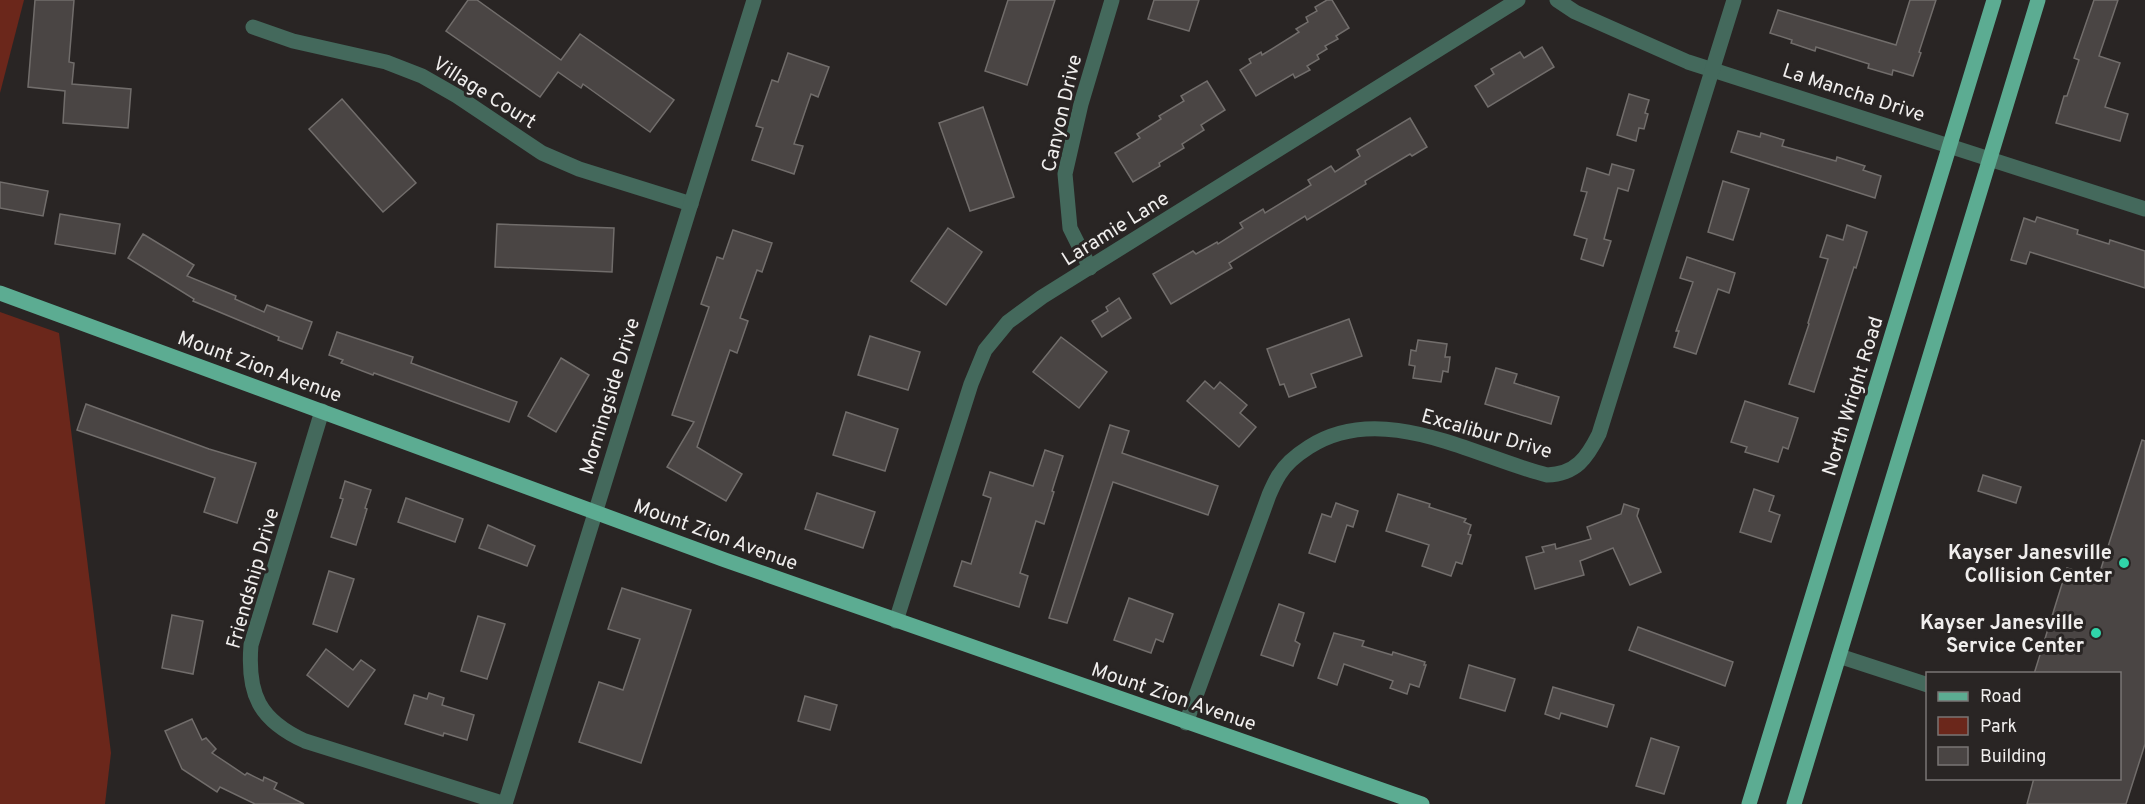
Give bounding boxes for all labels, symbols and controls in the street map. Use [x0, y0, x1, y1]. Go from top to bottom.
street label: Village Court [427, 52, 541, 136]
street label: Canyon Drive [1037, 52, 1089, 175]
street label: La Mancha Drive [1779, 59, 1928, 129]
street label: Laramie Lane [1057, 186, 1175, 273]
street label: North Wright Road [1817, 314, 1891, 479]
street label: Morningside Drive [575, 315, 647, 478]
street label: Mount Zion Avenue [174, 326, 345, 410]
street label: Excalibur Drive [1418, 404, 1555, 466]
street label: Mount Zion Avenue [630, 494, 801, 578]
street label: Friendship Drive [221, 505, 286, 652]
place label: Kayser Janesville Collision Center [1948, 541, 2113, 590]
marker: Kayser Janesville Collision Center [2117, 556, 2131, 570]
place label: Kayser Janesville Service Center [1920, 611, 2085, 660]
marker: Kayser Janesville Service Center [2089, 626, 2103, 640]
street label: Mount Zion Avenue [1087, 657, 1259, 738]
legend [1926, 672, 2121, 780]
text: Road [1980, 686, 2022, 709]
text: Park [1980, 716, 2017, 739]
text: Building [1980, 746, 2046, 769]

